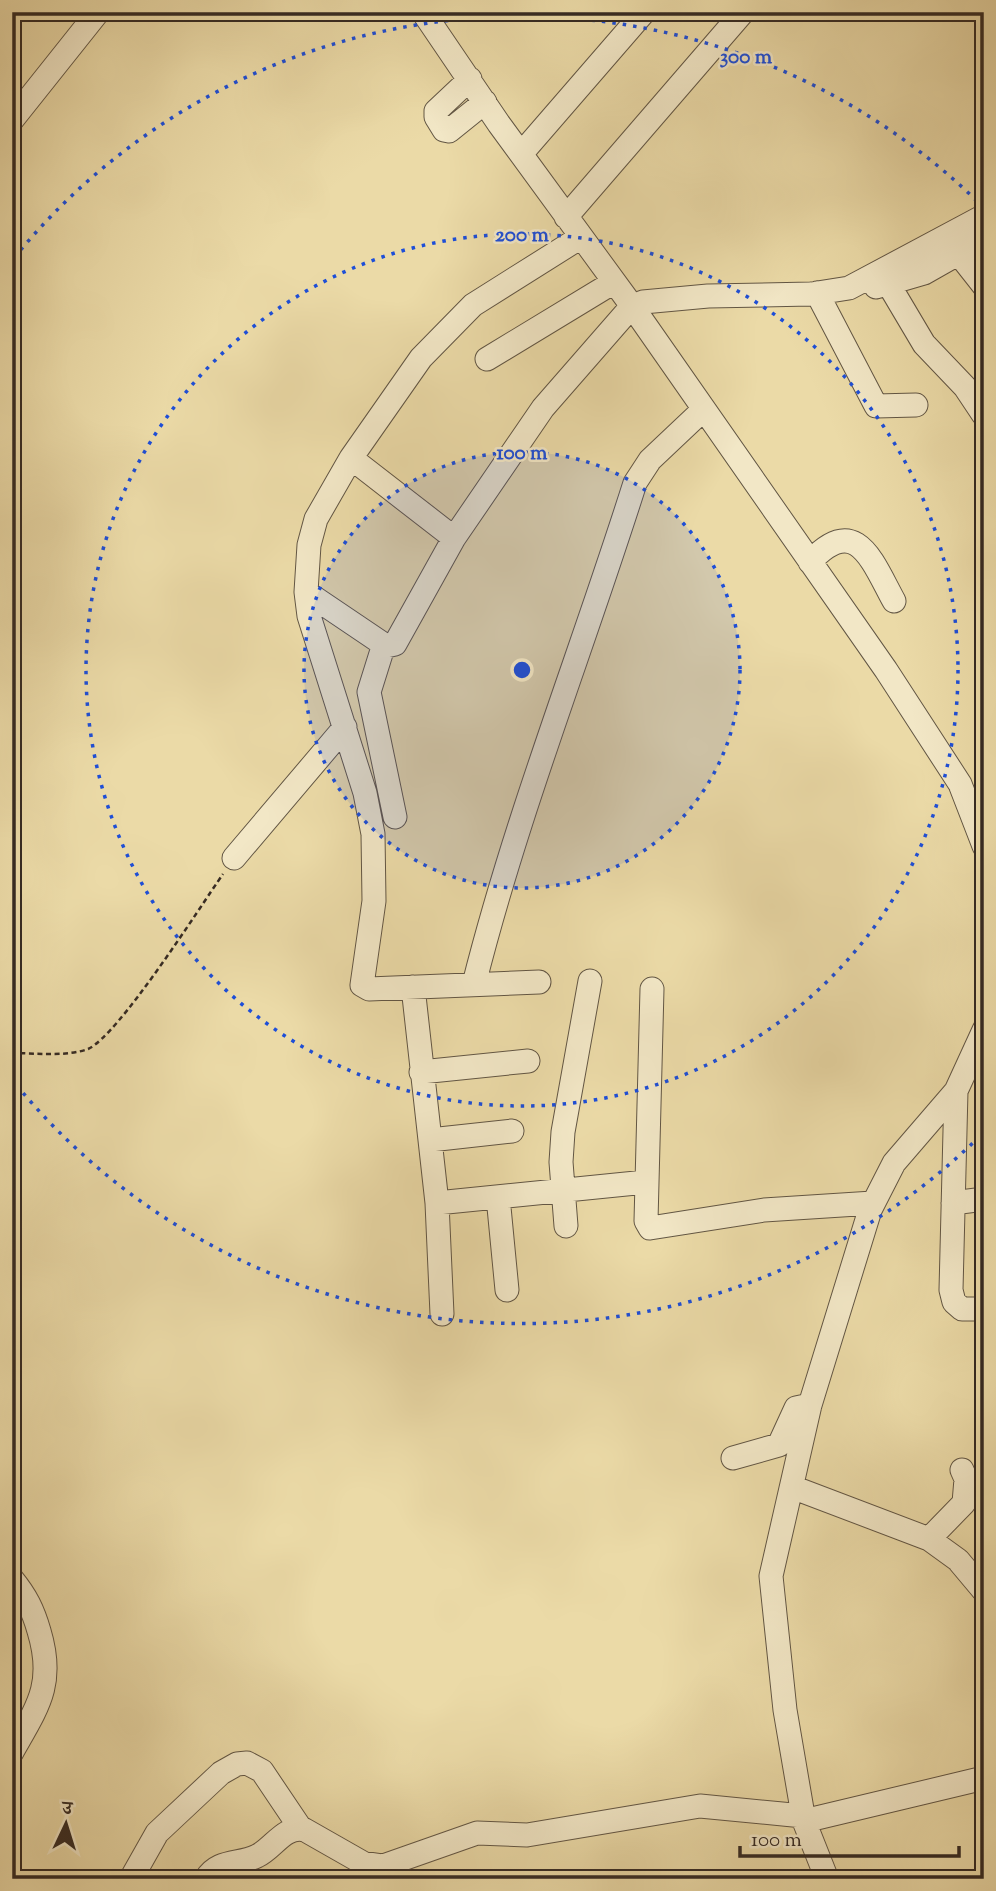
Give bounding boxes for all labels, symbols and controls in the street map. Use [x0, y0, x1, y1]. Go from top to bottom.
text: 300 m [720, 43, 773, 73]
text: 200 m [495, 221, 550, 251]
text: 100 m [497, 439, 548, 469]
centre of rings [510, 658, 534, 682]
north arrow [32, 1790, 102, 1860]
text: उ [59, 1796, 74, 1823]
scale bar [740, 1814, 959, 1858]
text: 100 m [751, 1826, 802, 1856]

